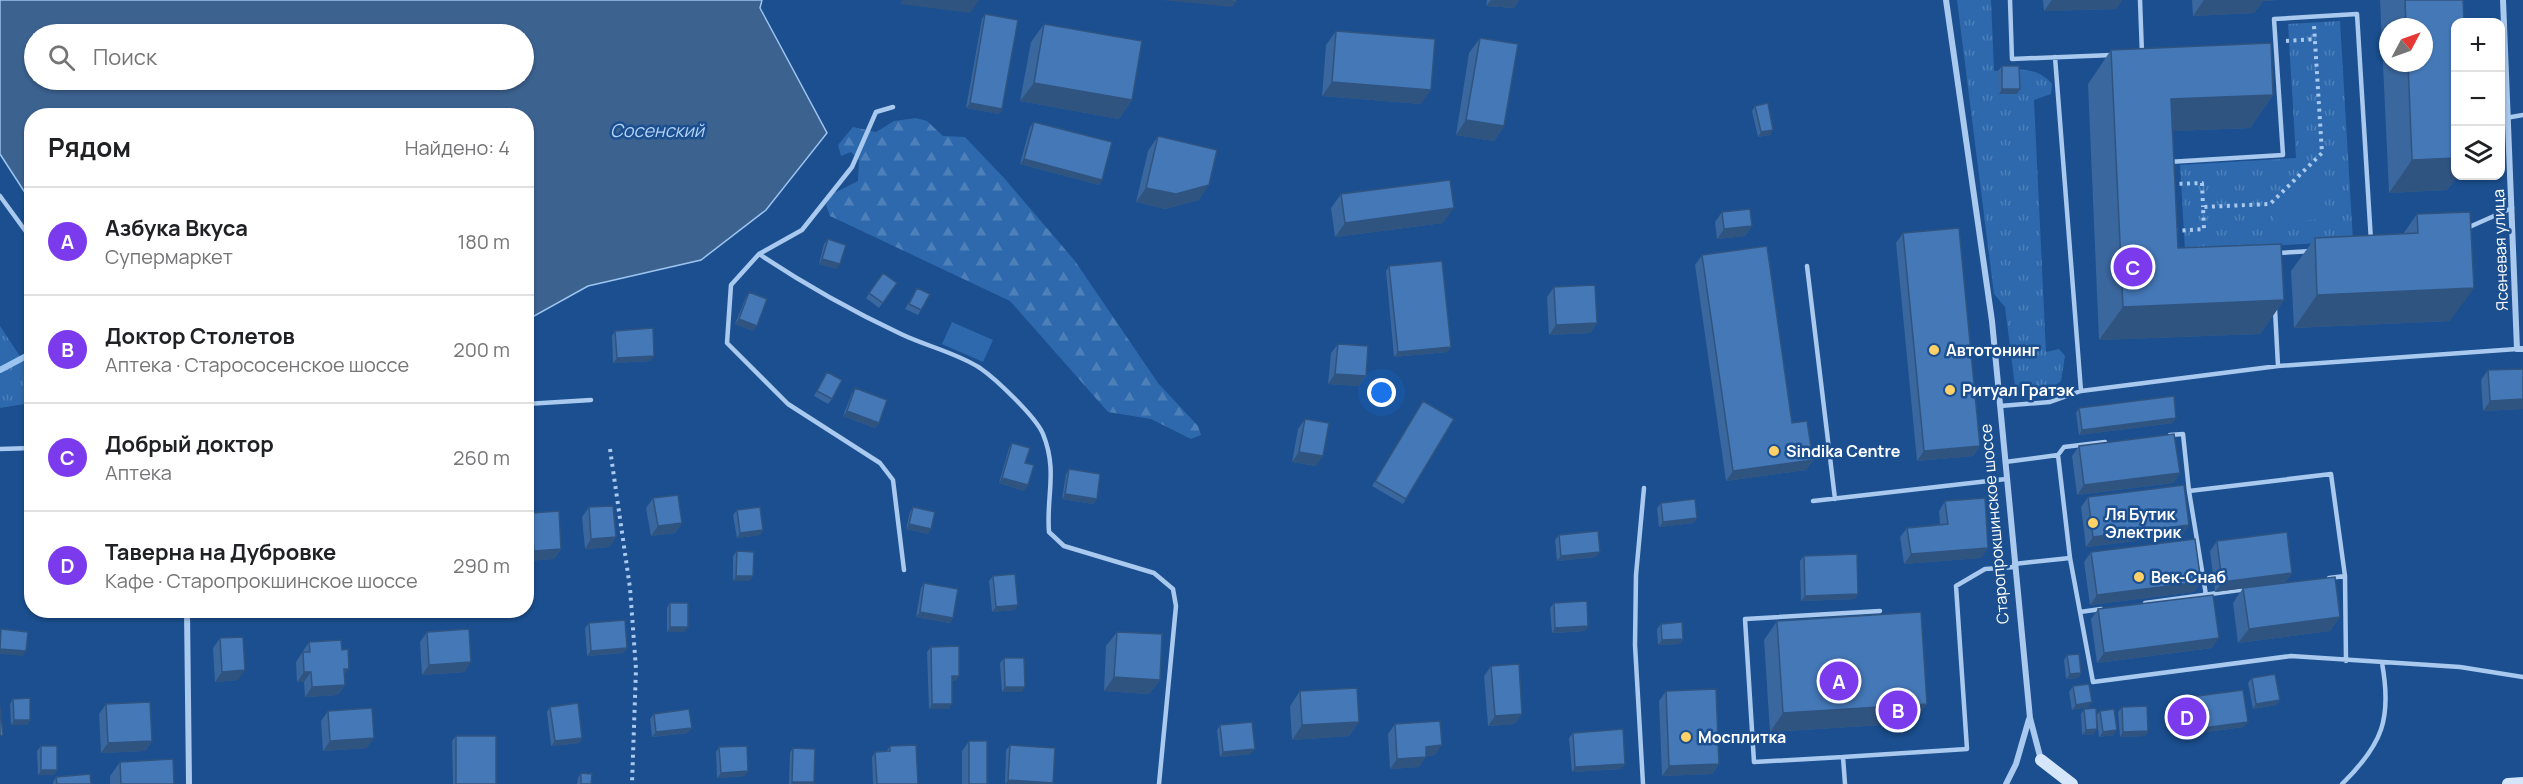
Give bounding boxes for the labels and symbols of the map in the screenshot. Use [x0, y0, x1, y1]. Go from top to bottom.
north arrow [2379, 18, 2433, 72]
water label: Сосенский [610, 118, 706, 142]
street label: Ясеневая улица [2487, 189, 2513, 311]
pin: C [2114, 244, 2152, 290]
place label: Автотонинг [1946, 339, 2040, 361]
marker: Автотонинг [1927, 343, 1941, 357]
your location [1367, 378, 1396, 407]
place label: Ритуал Гратэк [1962, 379, 2074, 401]
marker: Ритуал Гратэк [1943, 383, 1957, 397]
street label: Старопрокшинское шоссе [1974, 423, 2014, 625]
place label: Sindika Centre [1786, 440, 1901, 462]
marker: Sindika Centre [1767, 444, 1781, 458]
place label: Ля Бутик Электрик [2105, 503, 2182, 543]
marker: Ля Бутик Электрик [2086, 516, 2100, 530]
place label: Век-Снаб [2151, 566, 2226, 588]
marker: Век-Снаб [2132, 570, 2146, 584]
pin: A [1820, 658, 1858, 704]
pin: B [1878, 688, 1918, 732]
pin: D [2168, 694, 2206, 740]
place label: Мосплитка [1698, 726, 1786, 748]
marker: Мосплитка [1679, 730, 1693, 744]

